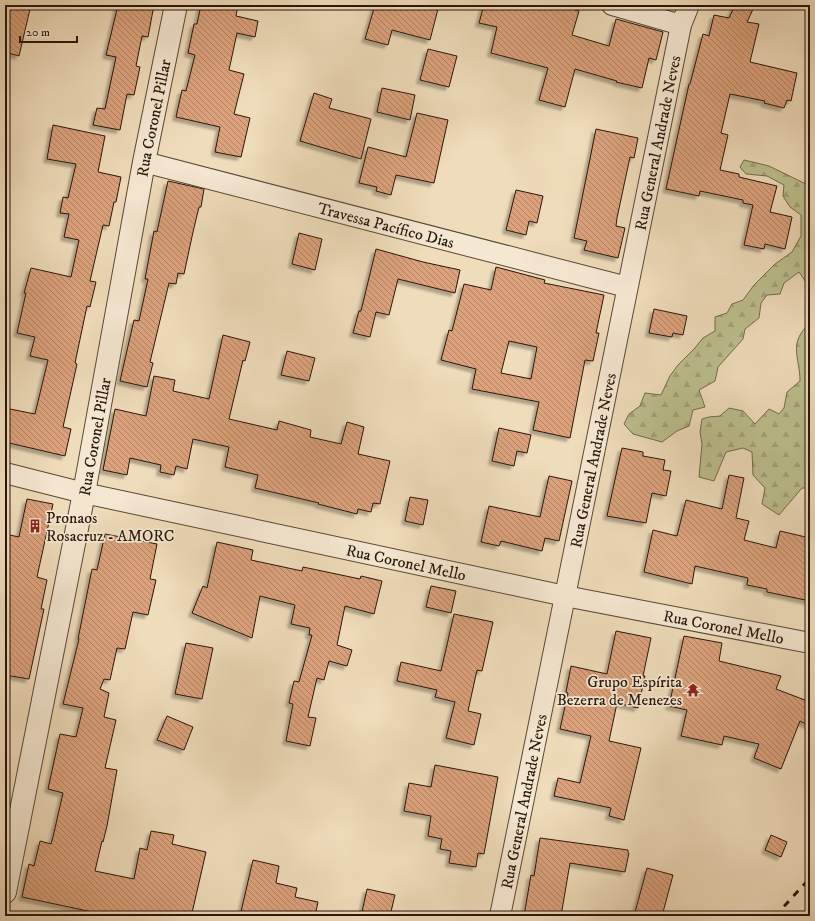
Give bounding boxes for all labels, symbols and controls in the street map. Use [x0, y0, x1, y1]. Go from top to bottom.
scale bar [20, 18, 77, 44]
text: 20 m [26, 25, 50, 40]
street label: Rua General Andrade Neves [631, 54, 686, 232]
street label: Rua Coronel Pillar [132, 58, 176, 179]
street label: Travessa Pacífico Dias [315, 198, 456, 253]
street label: Rua General Andrade Neves [566, 371, 621, 550]
street label: Rua Coronel Pillar [75, 376, 116, 498]
place label: Pronaos Rosacruz - AMORC [46, 508, 174, 546]
building icon: Pronaos Rosacruz - AMORC [27, 518, 43, 534]
street label: Rua Coronel Mello [344, 540, 468, 586]
street label: Rua Coronel Mello [662, 606, 786, 649]
place label: Grupo Espírita Bezerra de Menezes [557, 672, 682, 710]
temple icon: Grupo Espírita Bezerra de Menezes [685, 682, 701, 698]
street label: Rua General Andrade Neves [497, 712, 552, 891]

